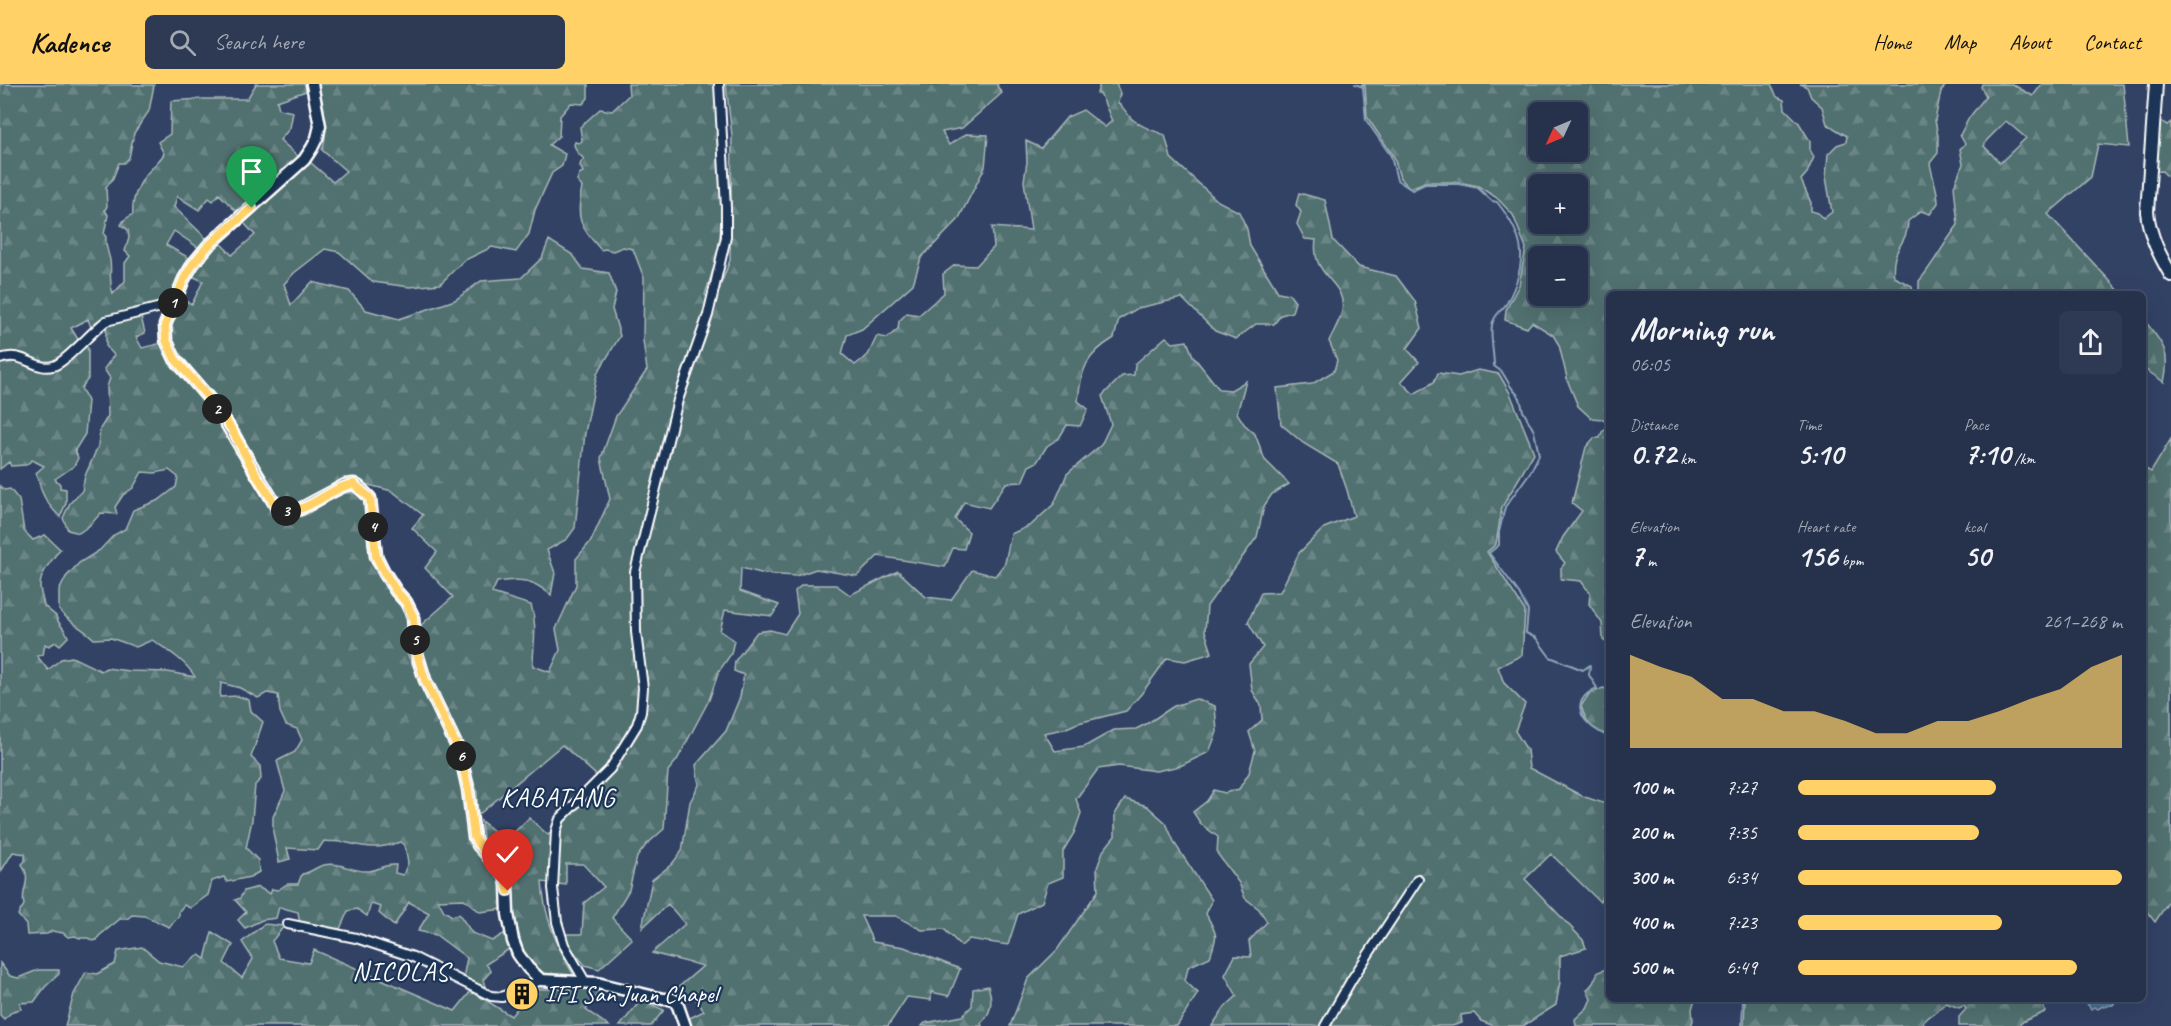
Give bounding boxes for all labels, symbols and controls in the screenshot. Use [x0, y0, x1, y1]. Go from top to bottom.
search box [145, 15, 565, 69]
text: Kadence [30, 25, 109, 60]
icon: search [166, 26, 199, 59]
text: Search here [214, 28, 304, 56]
text: Home [1873, 29, 1911, 55]
text: Map [1944, 29, 1976, 55]
text: About [2009, 29, 2051, 55]
text: Contact [2084, 29, 2141, 55]
north arrow [1528, 102, 1588, 162]
map controls [1528, 102, 1588, 306]
pin [226, 146, 277, 208]
icon: arrive [235, 155, 268, 188]
button: + [1528, 174, 1588, 234]
button: − [1528, 246, 1588, 306]
pin: 1 [158, 288, 188, 318]
text: 1 [169, 293, 177, 313]
text: Morning run [1630, 308, 1774, 350]
button: share [2059, 311, 2122, 374]
text: 06:05 [1630, 352, 1670, 377]
pin: 2 [202, 394, 232, 424]
text: 2 [213, 399, 221, 419]
text: Distance [1630, 415, 1678, 435]
text: Time [1797, 415, 1821, 435]
text: Pace [1964, 415, 1989, 435]
text: 0.72 [1630, 435, 1676, 473]
text: 5:10 [1797, 435, 1843, 473]
text: 7:10 [1964, 435, 2010, 473]
text: km [1676, 449, 1696, 469]
text: /km [2010, 449, 2035, 469]
pin: 3 [271, 496, 301, 526]
text: 3 [282, 501, 290, 521]
pin: 4 [358, 512, 388, 542]
text: 4 [369, 517, 377, 537]
text: Elevation [1630, 517, 1679, 537]
text: Heart rate [1797, 517, 1855, 537]
text: kcal [1964, 517, 1985, 537]
text: 7 [1630, 537, 1643, 575]
text: 156 [1797, 537, 1838, 575]
text: 50 [1964, 537, 1991, 575]
text: m [1643, 551, 1656, 571]
text: bpm [1838, 551, 1864, 571]
text: Elevation [1630, 609, 1692, 634]
text: 261–268 m [2043, 609, 2122, 634]
pin: 5 [400, 625, 430, 655]
text: 5 [412, 630, 418, 650]
pin: 6 [446, 741, 476, 771]
text: 6 [457, 746, 465, 766]
text: 100 m [1630, 775, 1673, 800]
text: 7:27 [1726, 775, 1757, 800]
district label: KABATANG [500, 781, 617, 814]
text: 200 m [1630, 820, 1673, 845]
text: 7:35 [1726, 820, 1757, 845]
pin [482, 829, 533, 891]
icon: check [491, 838, 524, 871]
text: 300 m [1630, 865, 1673, 890]
text: 6:34 [1726, 865, 1757, 890]
text: 400 m [1630, 910, 1673, 935]
text: 7:23 [1726, 910, 1757, 935]
district label: NICOLAS [352, 955, 454, 988]
text: 500 m [1630, 955, 1673, 980]
text: 6:49 [1726, 955, 1757, 980]
building icon: IFI San Juan Chapel [504, 976, 540, 1012]
place label: IFI San Juan Chapel [545, 979, 722, 1009]

